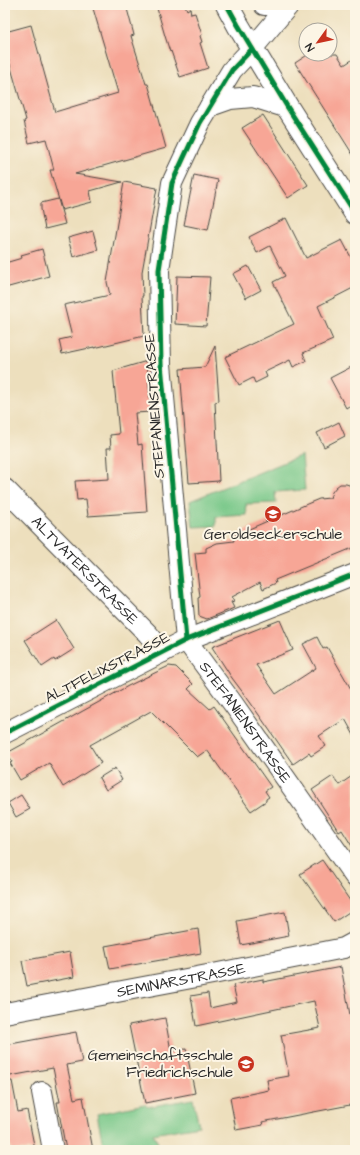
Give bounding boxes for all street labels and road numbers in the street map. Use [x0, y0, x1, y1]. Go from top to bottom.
street label: STEFANIENSTRASSE [139, 333, 170, 479]
street label: ALTVATERSTRASSE [26, 512, 143, 630]
street label: ALTFELIXSTRASSE [41, 627, 173, 708]
street label: STEFANIENSTRASSE [194, 657, 296, 788]
street label: SEMINARSTRASSE [115, 958, 247, 1003]

